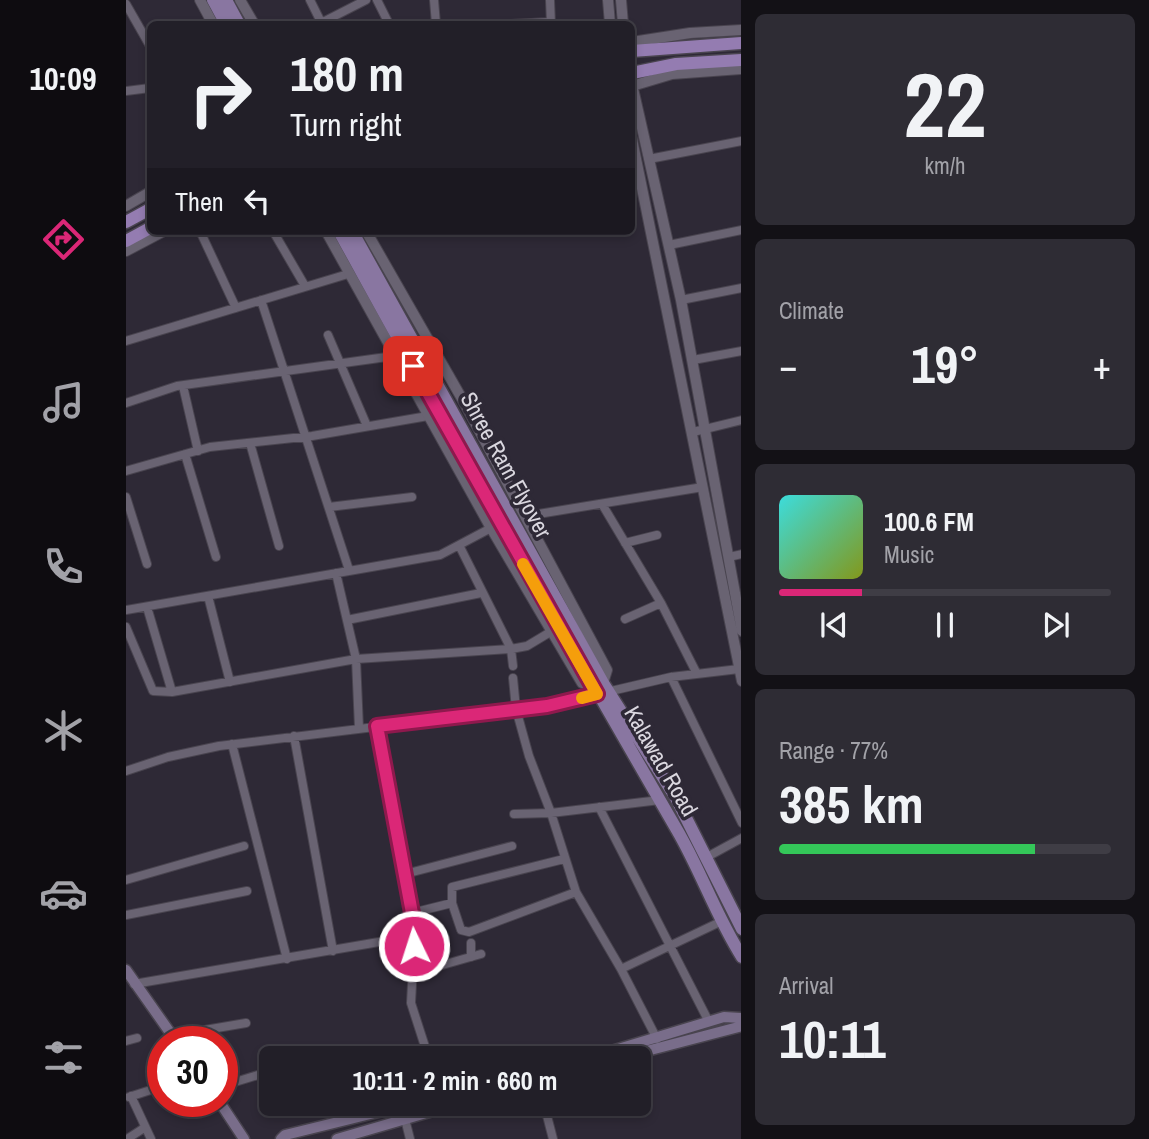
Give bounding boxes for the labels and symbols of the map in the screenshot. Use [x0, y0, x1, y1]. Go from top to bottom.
pin [383, 336, 443, 396]
street label: Shree Ram Flyover [454, 386, 560, 544]
street label: Kalawad Road [617, 700, 706, 822]
position arrow [377, 909, 451, 983]
speed limit sign: 30 [147, 1026, 238, 1117]

